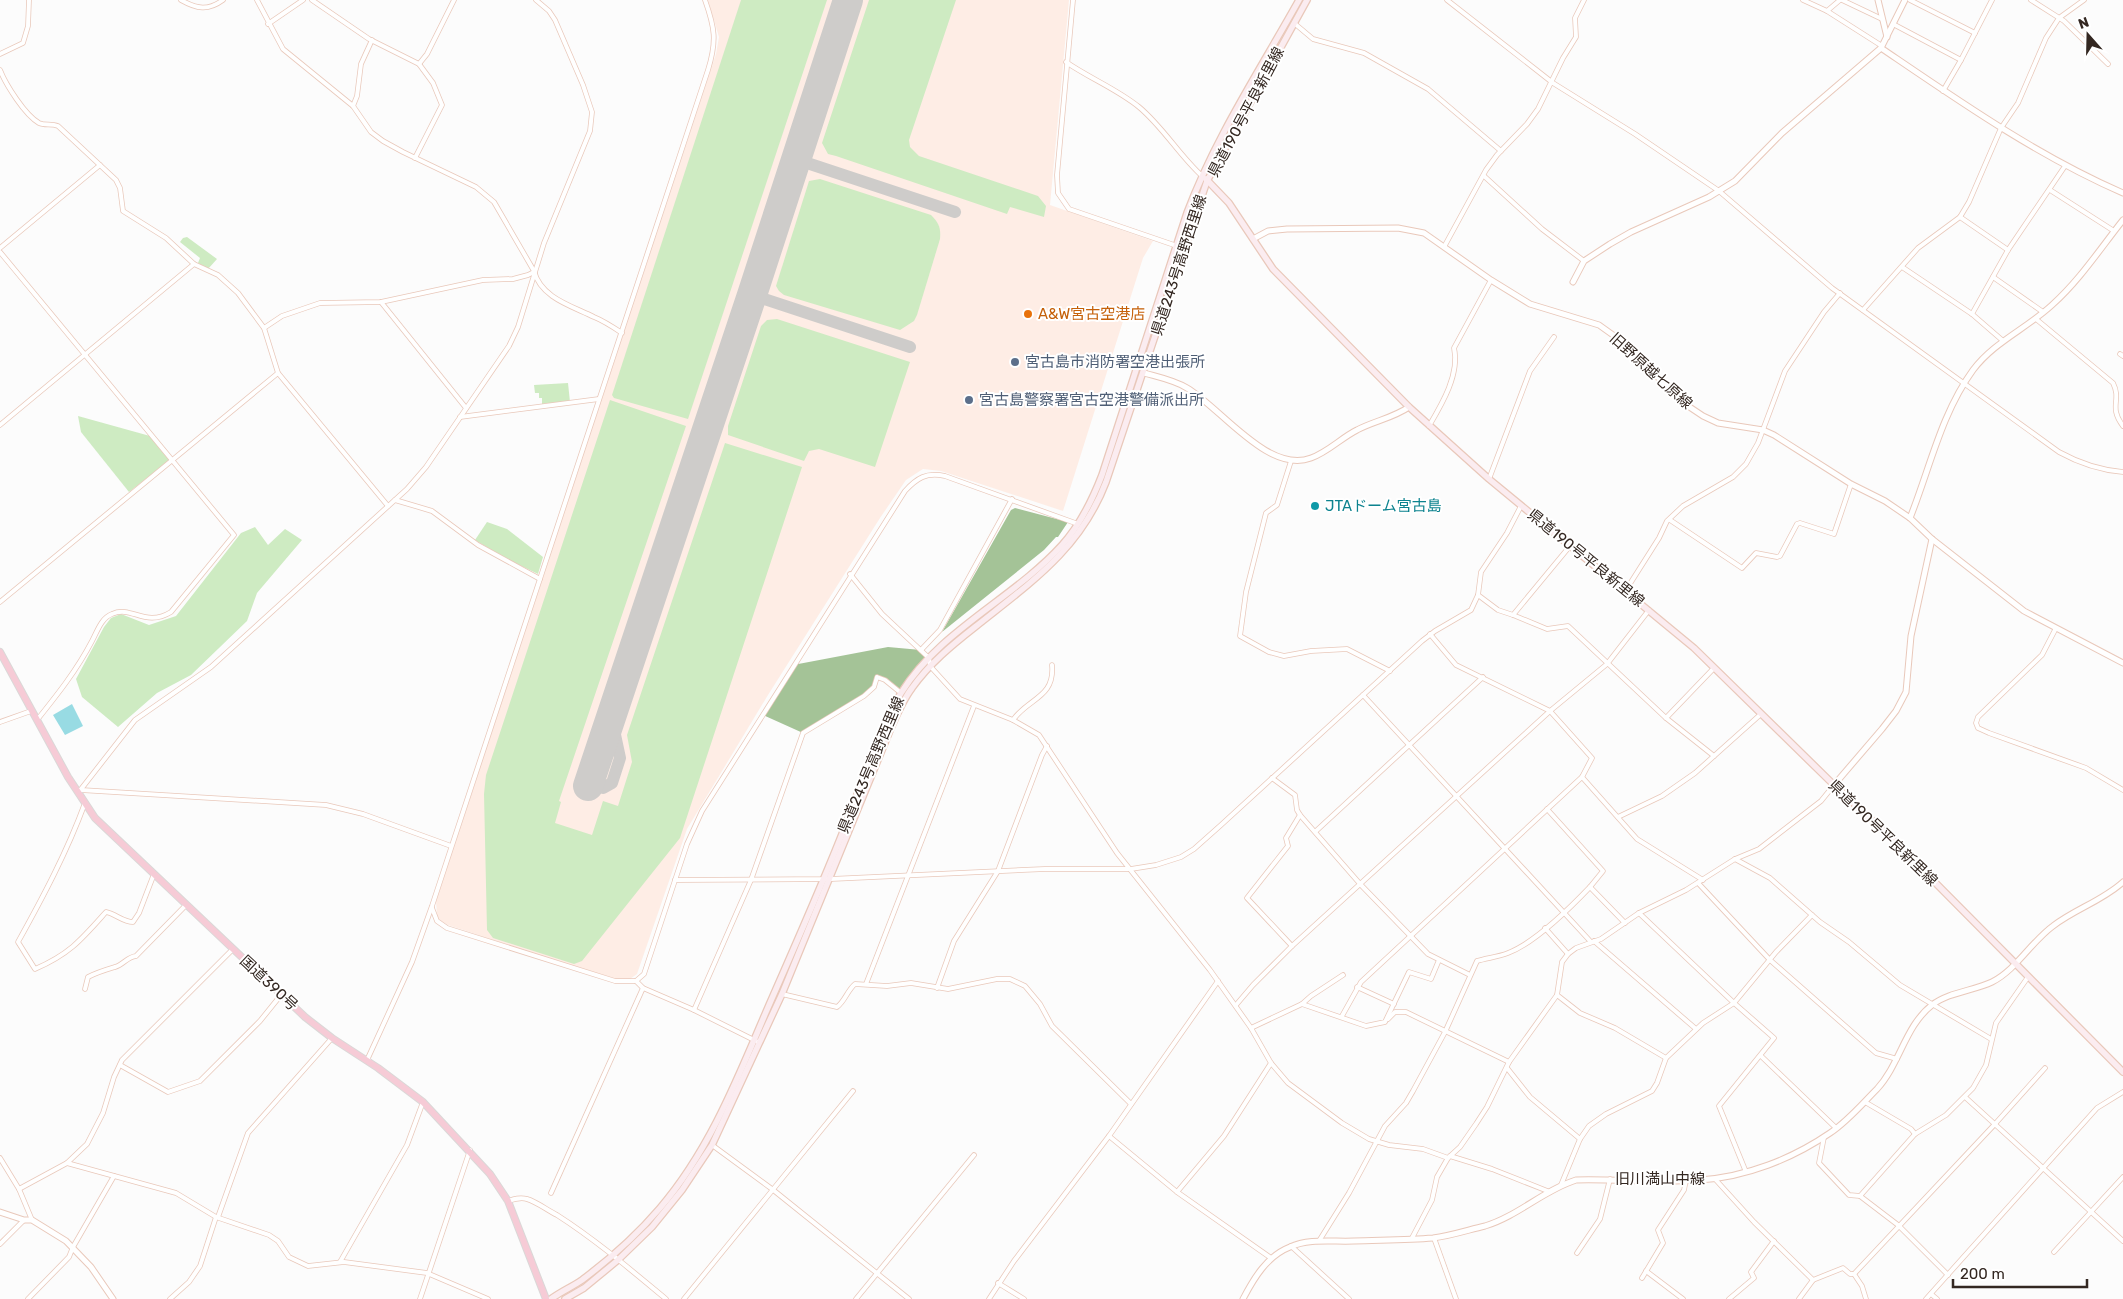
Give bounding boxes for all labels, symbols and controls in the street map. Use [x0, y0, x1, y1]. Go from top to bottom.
north arrow [2063, 10, 2113, 60]
text: N [2076, 14, 2091, 33]
street label: 県道190号平良新里線 [1204, 44, 1288, 180]
street label: 県道243号高野西里線 [1148, 192, 1210, 338]
place label: A&W宮古空港店 [1038, 305, 1145, 323]
marker: A&W宮古空港店 [1022, 308, 1034, 320]
street label: 旧野原越七原線 [1606, 329, 1696, 413]
place label: 宮古島市消防署空港出張所 [1025, 353, 1205, 371]
marker: 宮古島市消防署空港出張所 [1009, 356, 1021, 368]
place label: 宮古島警察署宮古空港警備派出所 [979, 391, 1204, 409]
marker: 宮古島警察署宮古空港警備派出所 [963, 394, 975, 406]
place label: JTAドーム宮古島 [1325, 497, 1442, 515]
marker: JTAドーム宮古島 [1309, 500, 1321, 512]
street label: 県道190号平良新里線 [1524, 505, 1648, 611]
street label: 県道243号高野西里線 [834, 694, 908, 836]
street label: 県道190号平良新里線 [1825, 776, 1941, 890]
street label: 国道390号 [236, 952, 302, 1014]
street label: 旧川満山中線 [1615, 1170, 1705, 1188]
scale bar [1953, 1256, 2087, 1288]
text: 200 m [1960, 1265, 2005, 1283]

